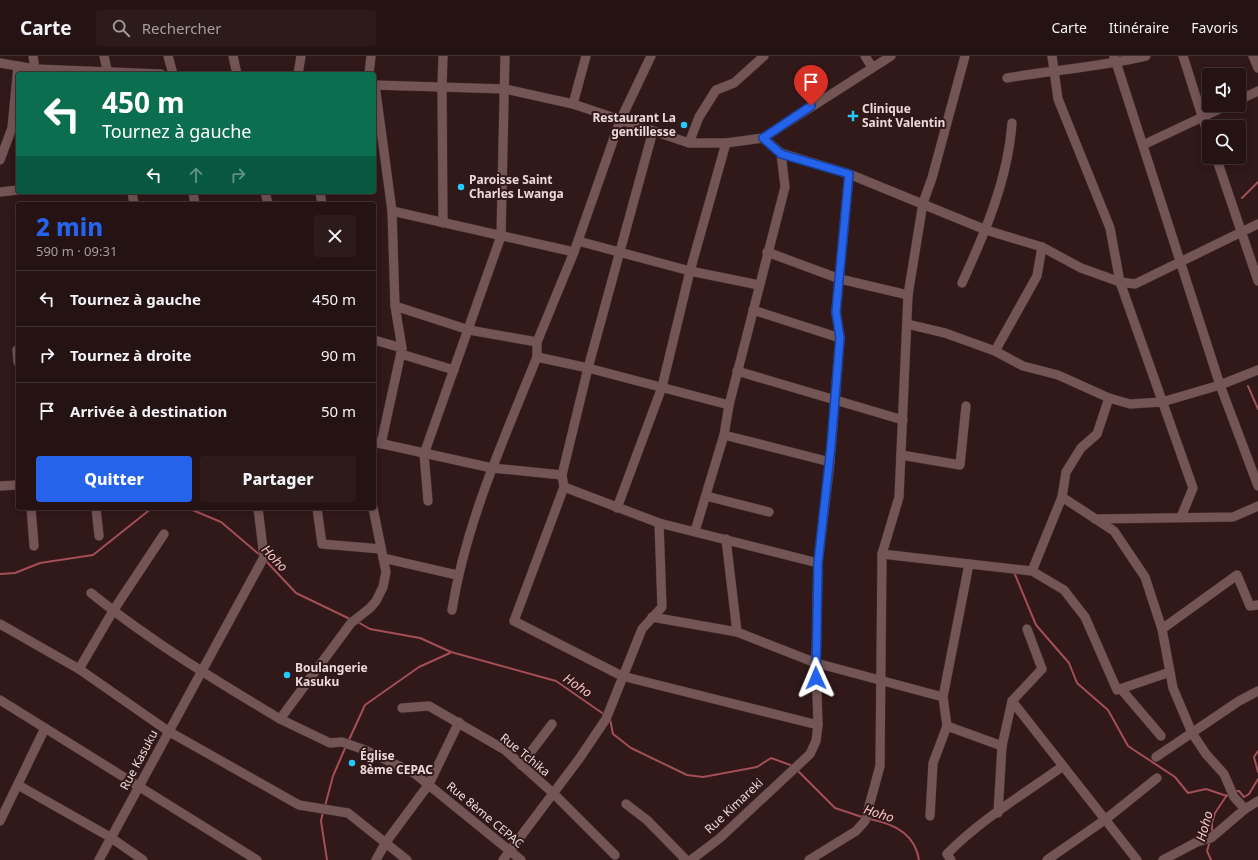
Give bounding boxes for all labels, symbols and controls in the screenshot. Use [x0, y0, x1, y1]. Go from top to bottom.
search box [96, 10, 376, 46]
text: Carte [20, 15, 72, 41]
icon: search [110, 17, 132, 39]
text: Rechercher [142, 18, 221, 38]
text: Carte [1051, 18, 1087, 37]
text: Itinéraire [1109, 18, 1169, 37]
text: Favoris [1191, 18, 1238, 37]
pin [794, 65, 828, 106]
map controls [1202, 68, 1246, 164]
button: sound [1202, 68, 1246, 112]
icon: arrive [800, 71, 822, 93]
text: 450 m [102, 83, 185, 121]
icon: left [36, 88, 88, 140]
place label: Clinique Saint Valentin [862, 100, 945, 131]
place label: Restaurant La gentillesse [592, 109, 676, 140]
marker: Clinique Saint Valentin [847, 110, 859, 122]
text: Tournez à gauche [102, 119, 251, 143]
marker: Restaurant La gentillesse [679, 120, 689, 130]
button: search [1202, 120, 1246, 164]
icon: left [143, 164, 165, 186]
icon: ahead [185, 164, 207, 186]
icon: right [227, 164, 249, 186]
place label: Paroisse Saint Charles Lwanga [469, 171, 564, 202]
marker: Paroisse Saint Charles Lwanga [456, 182, 466, 192]
text: 2 min [36, 210, 103, 243]
button: close [314, 215, 356, 257]
text: 590 m · 09:31 [36, 242, 117, 260]
icon: left [36, 288, 58, 310]
text: Tournez à gauche [70, 289, 201, 309]
text: 450 m [312, 289, 356, 309]
icon: right [36, 344, 58, 366]
text: Tournez à droite [70, 345, 191, 365]
text: 90 m [321, 345, 356, 365]
icon: arrive [36, 400, 58, 422]
text: Arrivée à destination [70, 401, 227, 421]
text: 50 m [321, 401, 356, 421]
button: Quitter [36, 456, 192, 502]
button: Partager [200, 456, 356, 502]
water label: Hoho [258, 541, 292, 575]
position arrow [795, 657, 837, 699]
place label: Boulangerie Kasuku [295, 659, 368, 690]
water label: Hoho [560, 669, 596, 701]
marker: Boulangerie Kasuku [282, 670, 292, 680]
street label: Rue Kasuku [116, 727, 162, 793]
street label: Rue Tchika [497, 729, 554, 780]
place label: Église 8ème CEPAC [360, 747, 433, 778]
marker: Église 8ème CEPAC [347, 758, 357, 768]
street label: Rue Kimareki [701, 774, 767, 837]
street label: Rue 8ème CEPAC [443, 777, 528, 852]
water label: Hoho [861, 800, 897, 826]
water label: Hoho [1191, 809, 1217, 843]

